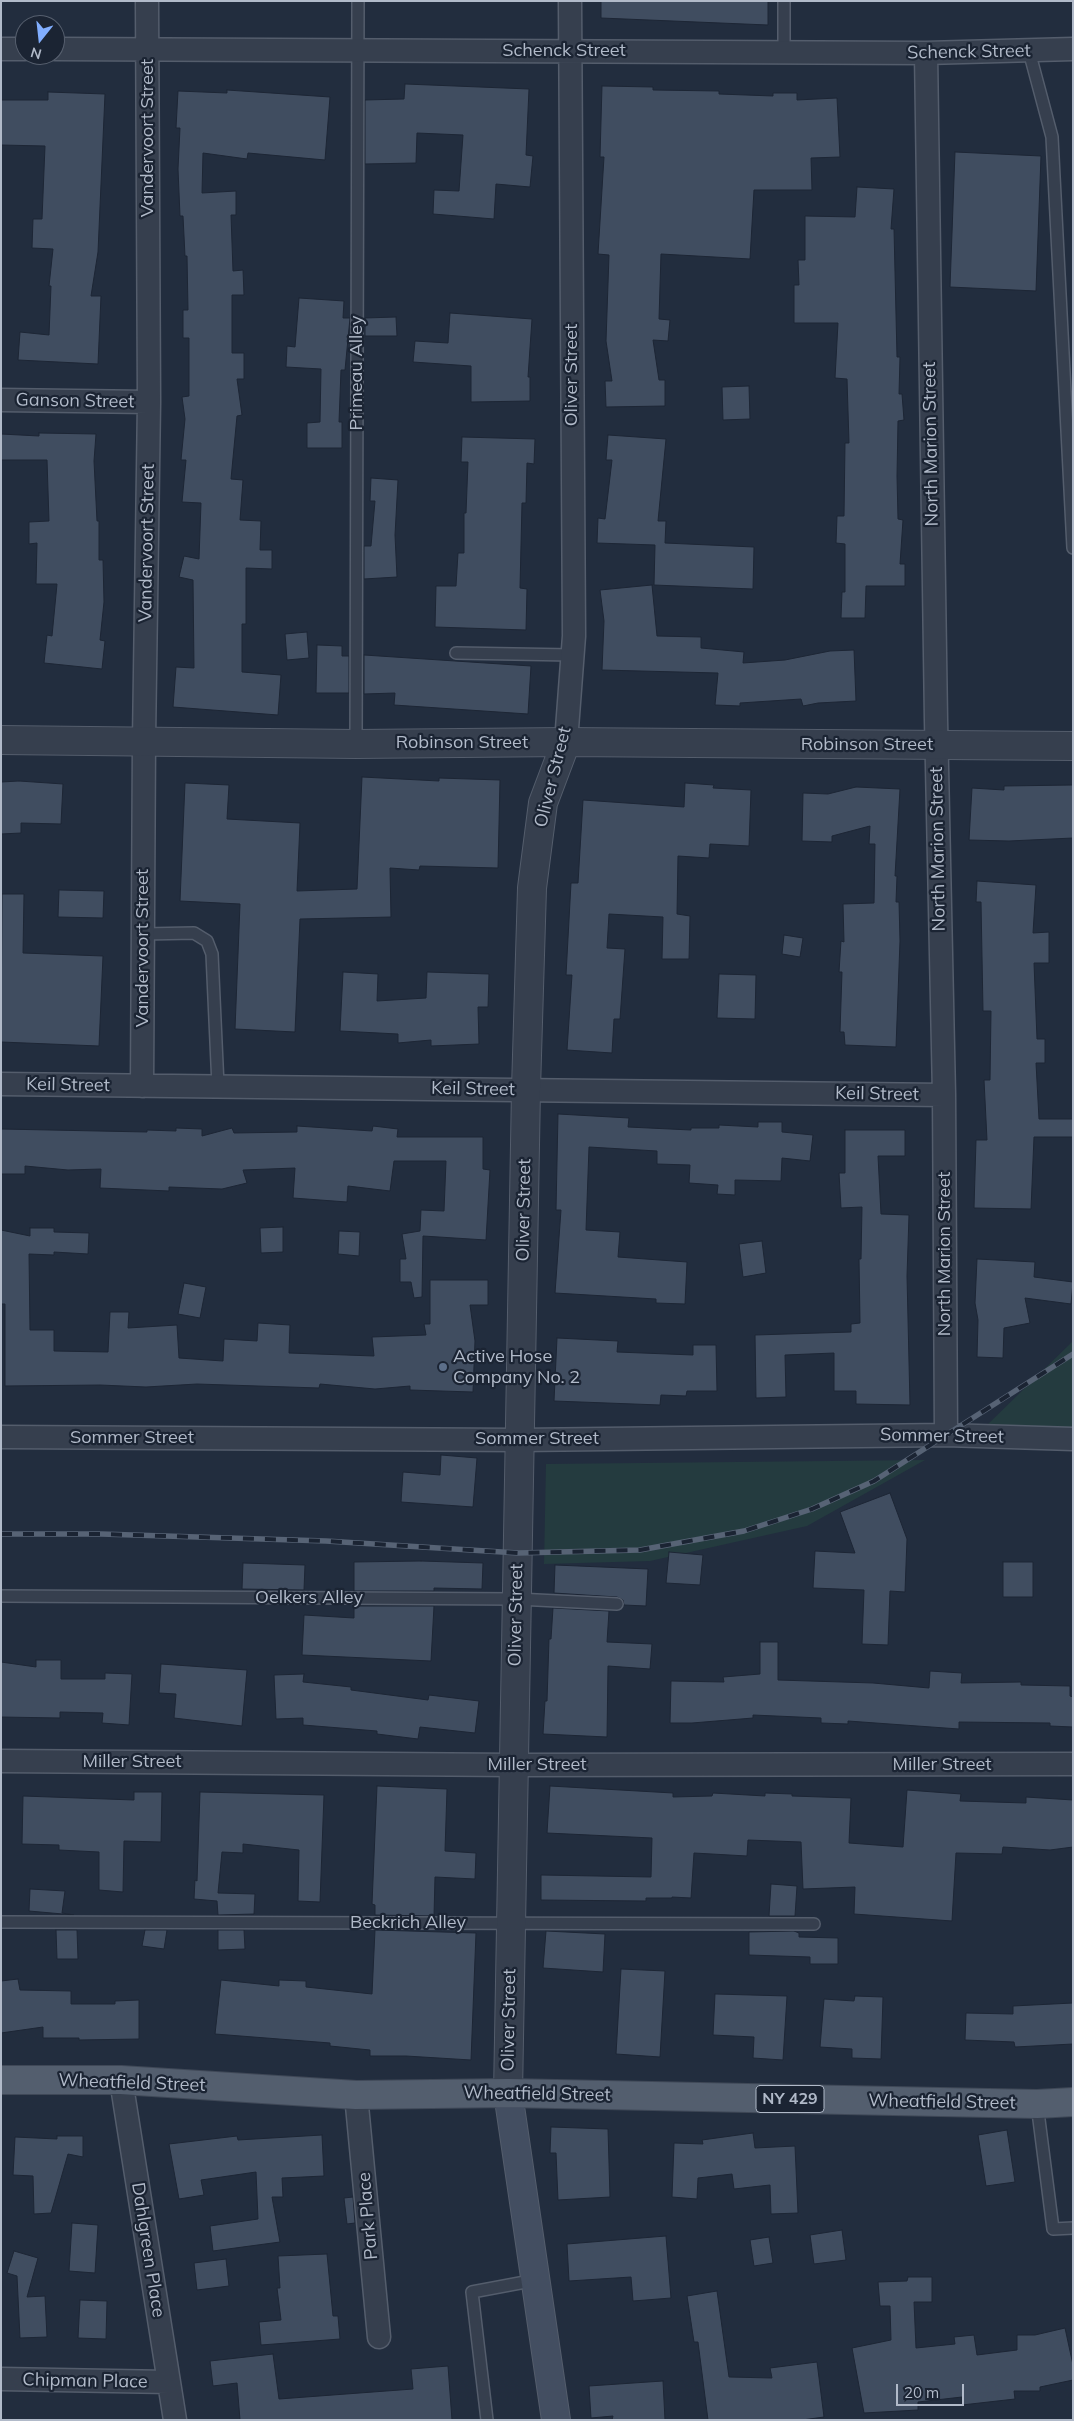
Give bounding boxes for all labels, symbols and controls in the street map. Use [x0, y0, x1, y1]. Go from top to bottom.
north arrow [15, 15, 65, 65]
street label: Schenck Street [502, 40, 626, 62]
street label: Schenck Street [907, 40, 1031, 64]
text: N [29, 43, 44, 64]
street label: Vandervoort Street [137, 59, 159, 217]
street label: Primeau Alley [346, 316, 368, 430]
street label: Oliver Street [561, 324, 583, 426]
street label: North Marion Street [919, 362, 943, 526]
street label: Ganson Street [15, 389, 135, 413]
street label: Vandervoort Street [135, 464, 159, 622]
street label: Oliver Street [530, 725, 576, 829]
street label: Robinson Street [396, 732, 528, 754]
street label: Robinson Street [801, 734, 933, 756]
street label: North Marion Street [926, 767, 950, 931]
street label: Vandervoort Street [132, 869, 154, 1027]
street label: Keil Street [26, 1073, 110, 1097]
street label: Keil Street [431, 1077, 515, 1101]
street label: Keil Street [835, 1082, 919, 1106]
street label: Oliver Street [512, 1158, 536, 1262]
street label: North Marion Street [934, 1172, 956, 1336]
place label: Active Hose Company No. 2 [453, 1346, 580, 1388]
marker: Active Hose Company No. 2 [437, 1361, 449, 1373]
street label: Sommer Street [880, 1424, 1004, 1448]
street label: Sommer Street [70, 1427, 194, 1449]
street label: Sommer Street [475, 1428, 599, 1450]
street label: Oliver Street [504, 1563, 528, 1667]
street label: Oelkers Alley [255, 1587, 363, 1609]
street label: Miller Street [82, 1751, 182, 1773]
street label: Miller Street [487, 1754, 587, 1776]
street label: Miller Street [892, 1754, 992, 1776]
street label: Beckrich Alley [350, 1912, 466, 1934]
street label: Oliver Street [497, 1968, 521, 2072]
street label: Wheatfield Street [58, 2070, 206, 2096]
street label: Wheatfield Street [463, 2082, 611, 2106]
road number: NY 429 [756, 2086, 824, 2112]
street label: Wheatfield Street [868, 2090, 1016, 2114]
street label: Park Place [353, 2171, 383, 2261]
street label: Dahlgreen Place [127, 2181, 169, 2319]
street label: Chipman Place [22, 2369, 148, 2393]
scale bar [899, 2374, 966, 2406]
text: 20 m [904, 2383, 939, 2402]

